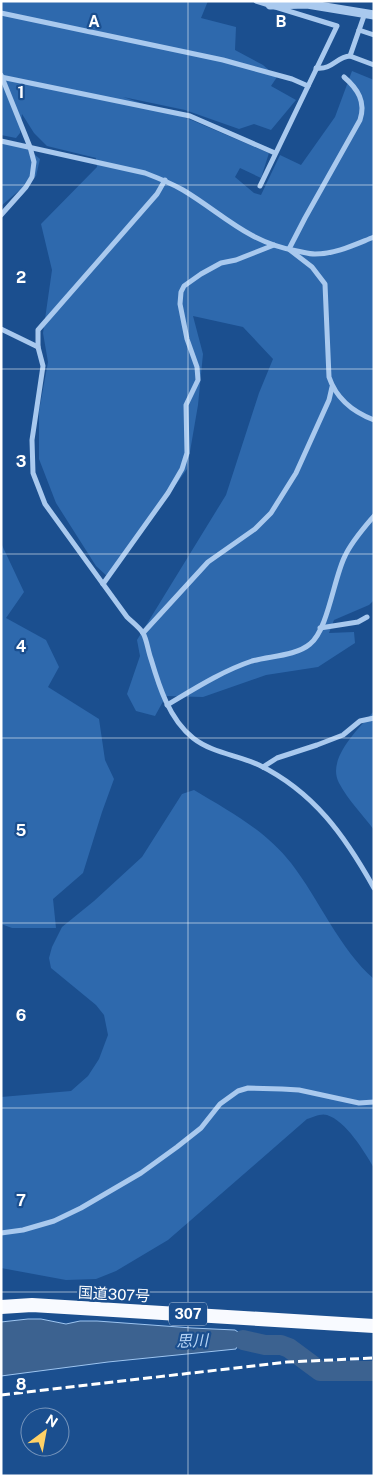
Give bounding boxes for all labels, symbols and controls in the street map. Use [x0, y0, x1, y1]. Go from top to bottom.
text: A [88, 12, 100, 31]
text: B [276, 12, 287, 31]
text: 1 [18, 83, 24, 102]
text: 2 [16, 268, 26, 287]
text: 3 [16, 452, 26, 471]
text: 4 [16, 637, 27, 656]
text: 5 [16, 821, 27, 840]
text: 6 [16, 1006, 26, 1025]
text: 7 [16, 1191, 26, 1210]
street label: 国道307号 [77, 1284, 151, 1304]
road number: 307 [169, 1302, 207, 1326]
water label: 思川 [176, 1331, 210, 1351]
text: 8 [16, 1375, 27, 1394]
north arrow [20, 1407, 70, 1457]
text: N [43, 1411, 61, 1431]

